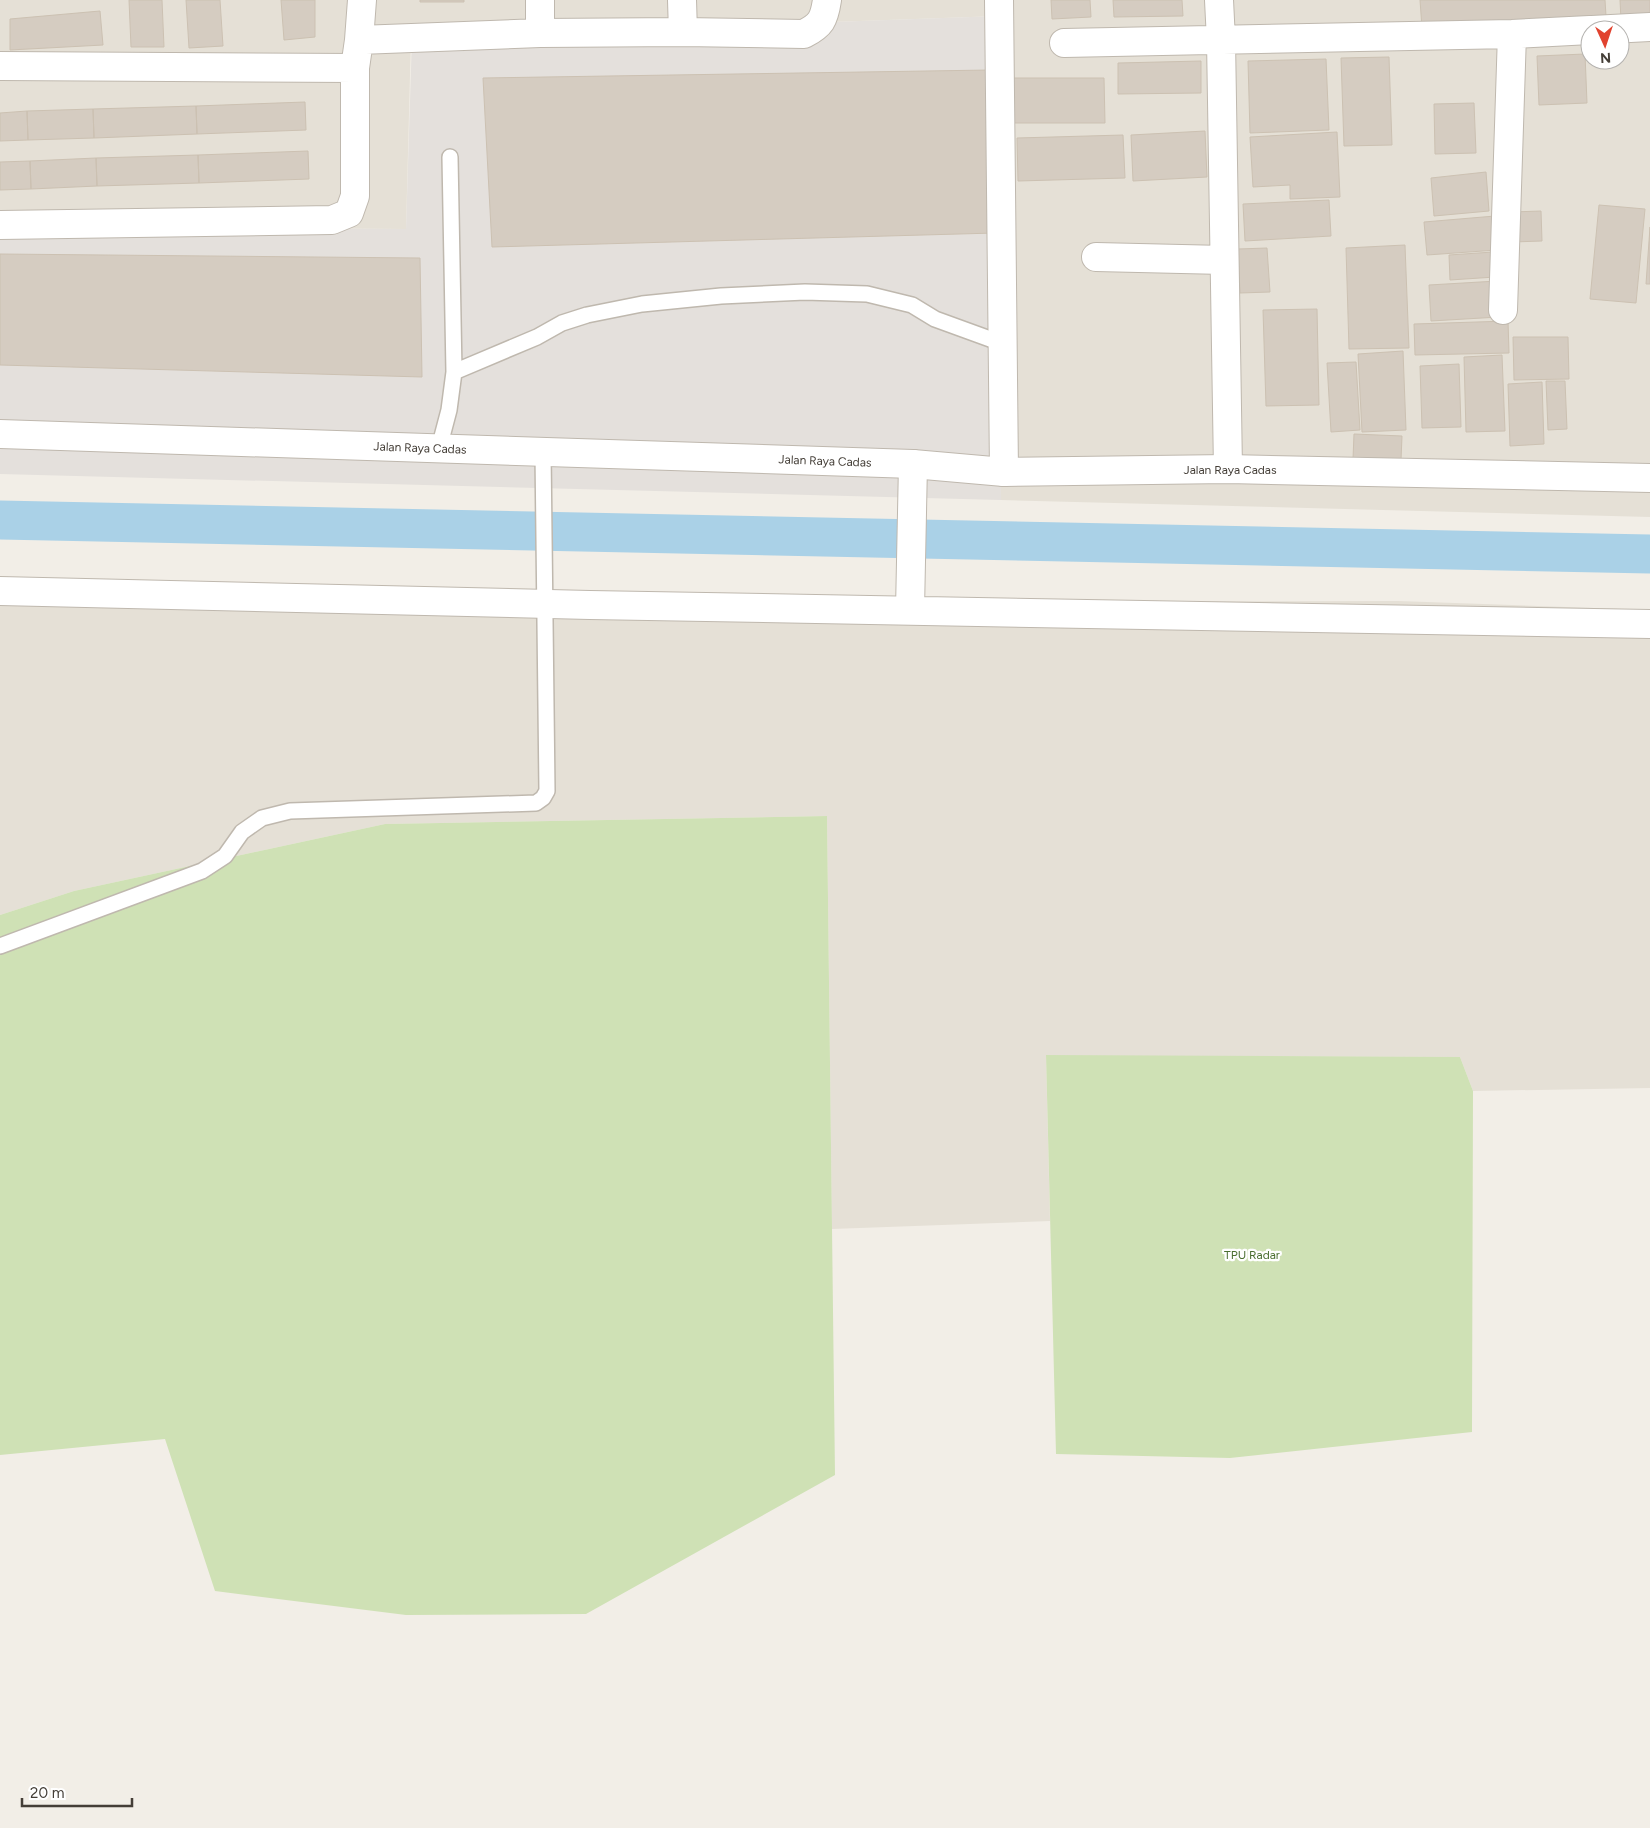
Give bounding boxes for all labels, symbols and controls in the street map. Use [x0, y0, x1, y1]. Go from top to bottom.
north arrow [1580, 20, 1630, 70]
text: N [1600, 49, 1612, 66]
street label: Jalan Raya Cadas [373, 439, 467, 457]
street label: Jalan Raya Cadas [778, 452, 872, 470]
street label: Jalan Raya Cadas [1183, 463, 1277, 477]
park label: TPU Radar [1224, 1248, 1280, 1262]
scale bar [22, 1776, 132, 1808]
text: 20 m [30, 1784, 64, 1802]

